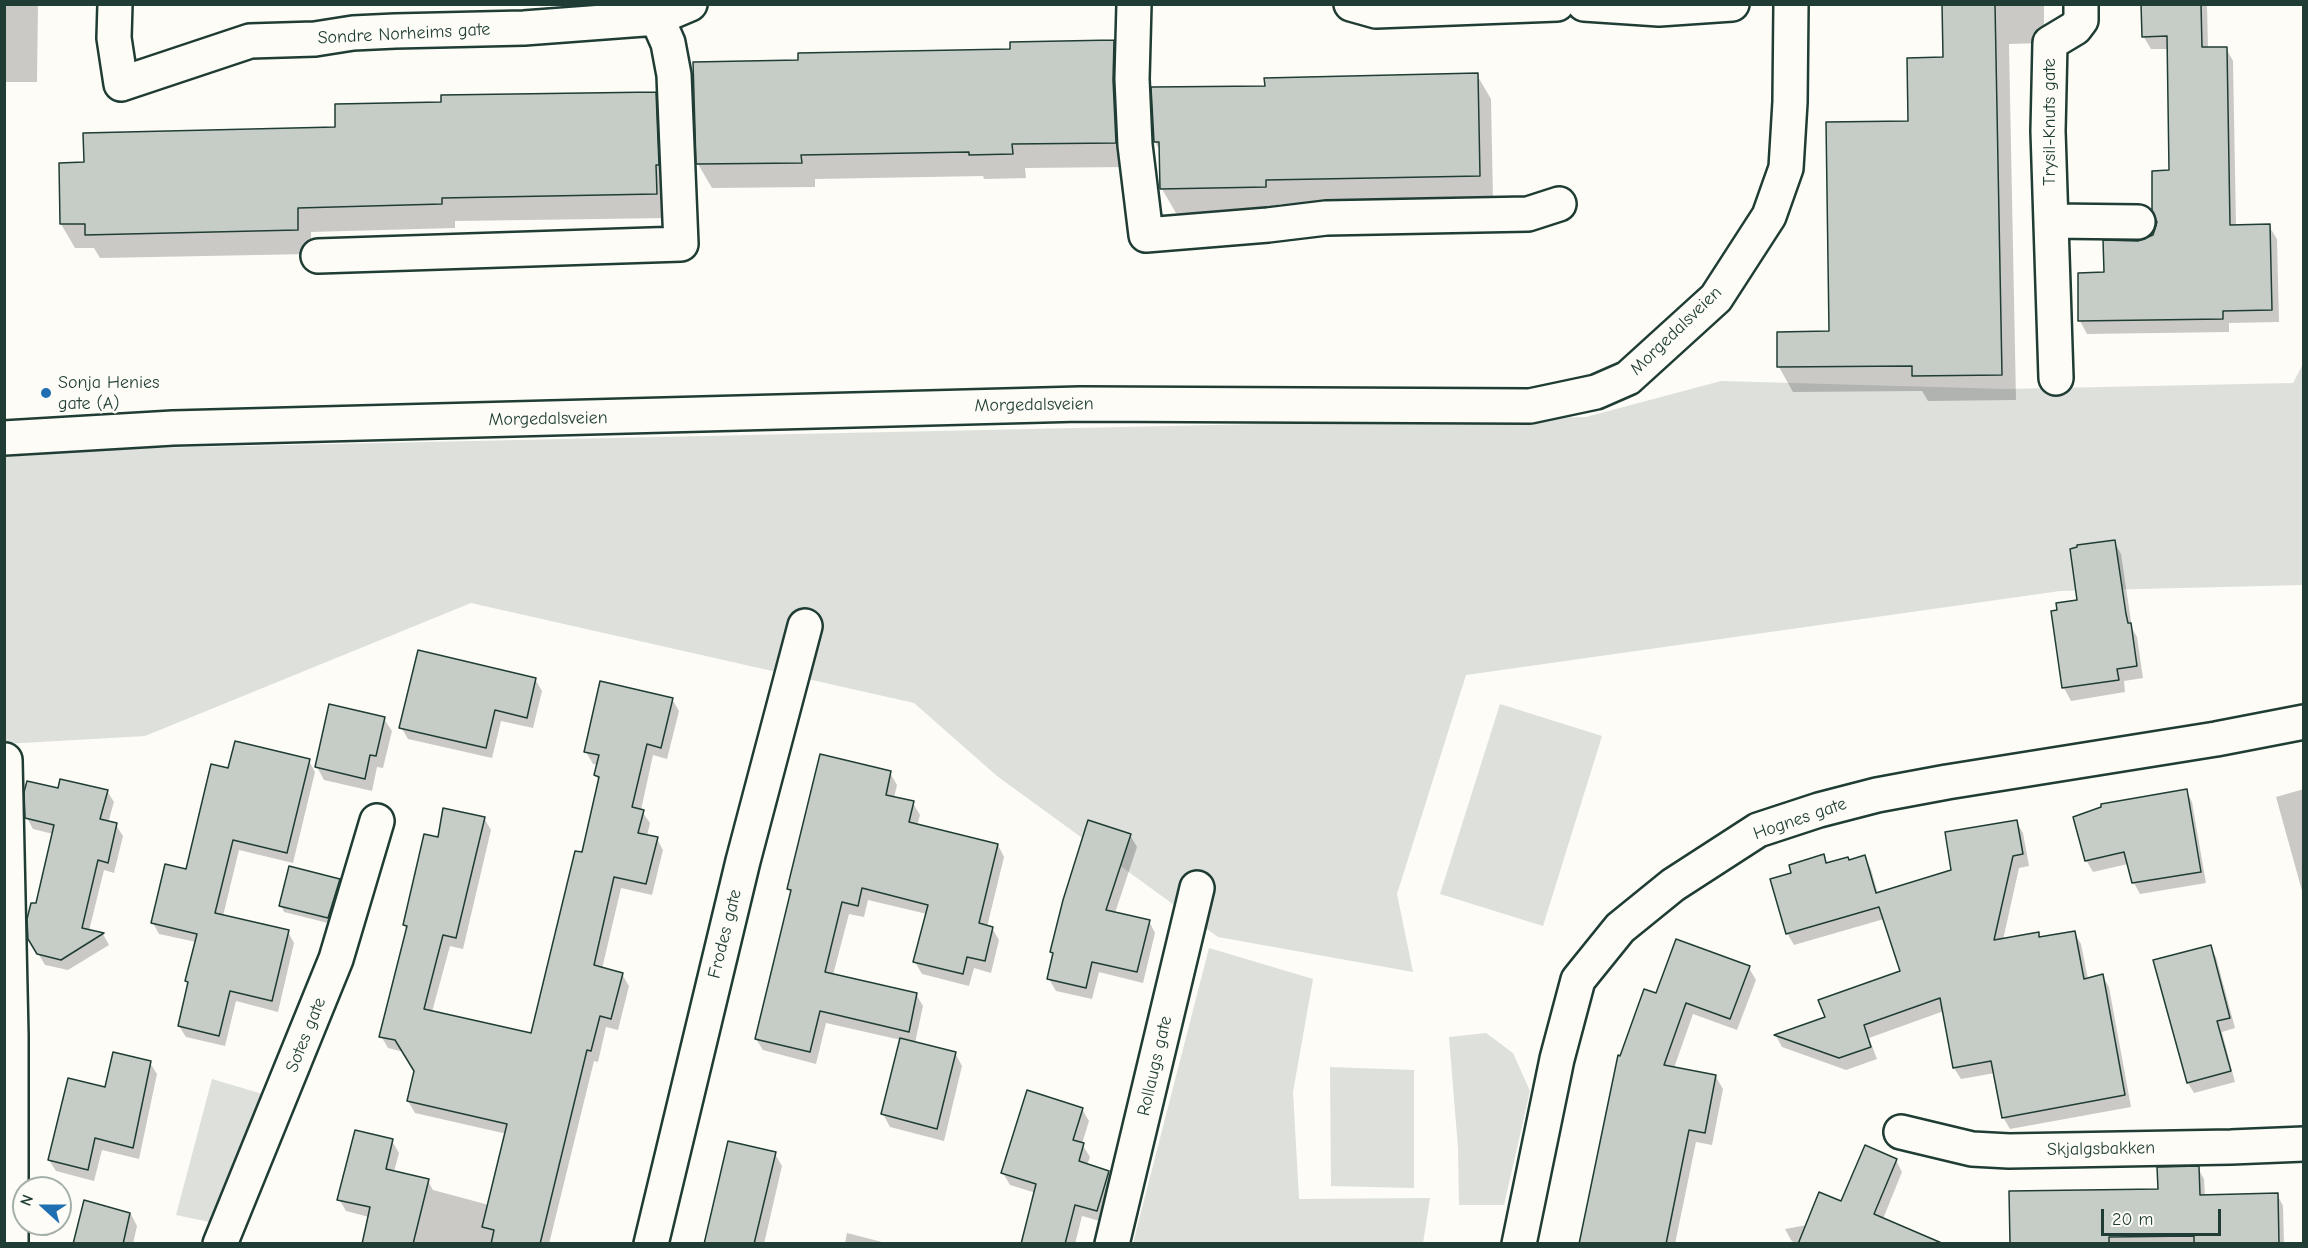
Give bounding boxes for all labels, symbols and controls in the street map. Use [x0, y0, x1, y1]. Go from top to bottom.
street label: Sondre Norheims gate [317, 19, 491, 49]
street label: Trysil-Knuts gate [2039, 58, 2061, 186]
street label: Morgedalsveien [1626, 282, 1726, 380]
place label: Sonja Henies gate (A) [58, 372, 160, 415]
marker: Sonja Henies gate (A) [39, 386, 53, 400]
street label: Morgedalsveien [974, 393, 1094, 417]
street label: Morgedalsveien [488, 407, 608, 431]
street label: Hognes gate [1751, 793, 1849, 845]
street label: Frodes gate [703, 887, 747, 981]
street label: Sotes gate [281, 994, 331, 1076]
street label: Rollaugs gate [1133, 1014, 1177, 1118]
street label: Skjalgsbakken [2047, 1137, 2155, 1161]
north arrow [12, 1176, 72, 1236]
text: N [17, 1192, 37, 1208]
scale bar [2104, 1197, 2224, 1235]
text: 20 m [2112, 1209, 2153, 1230]

